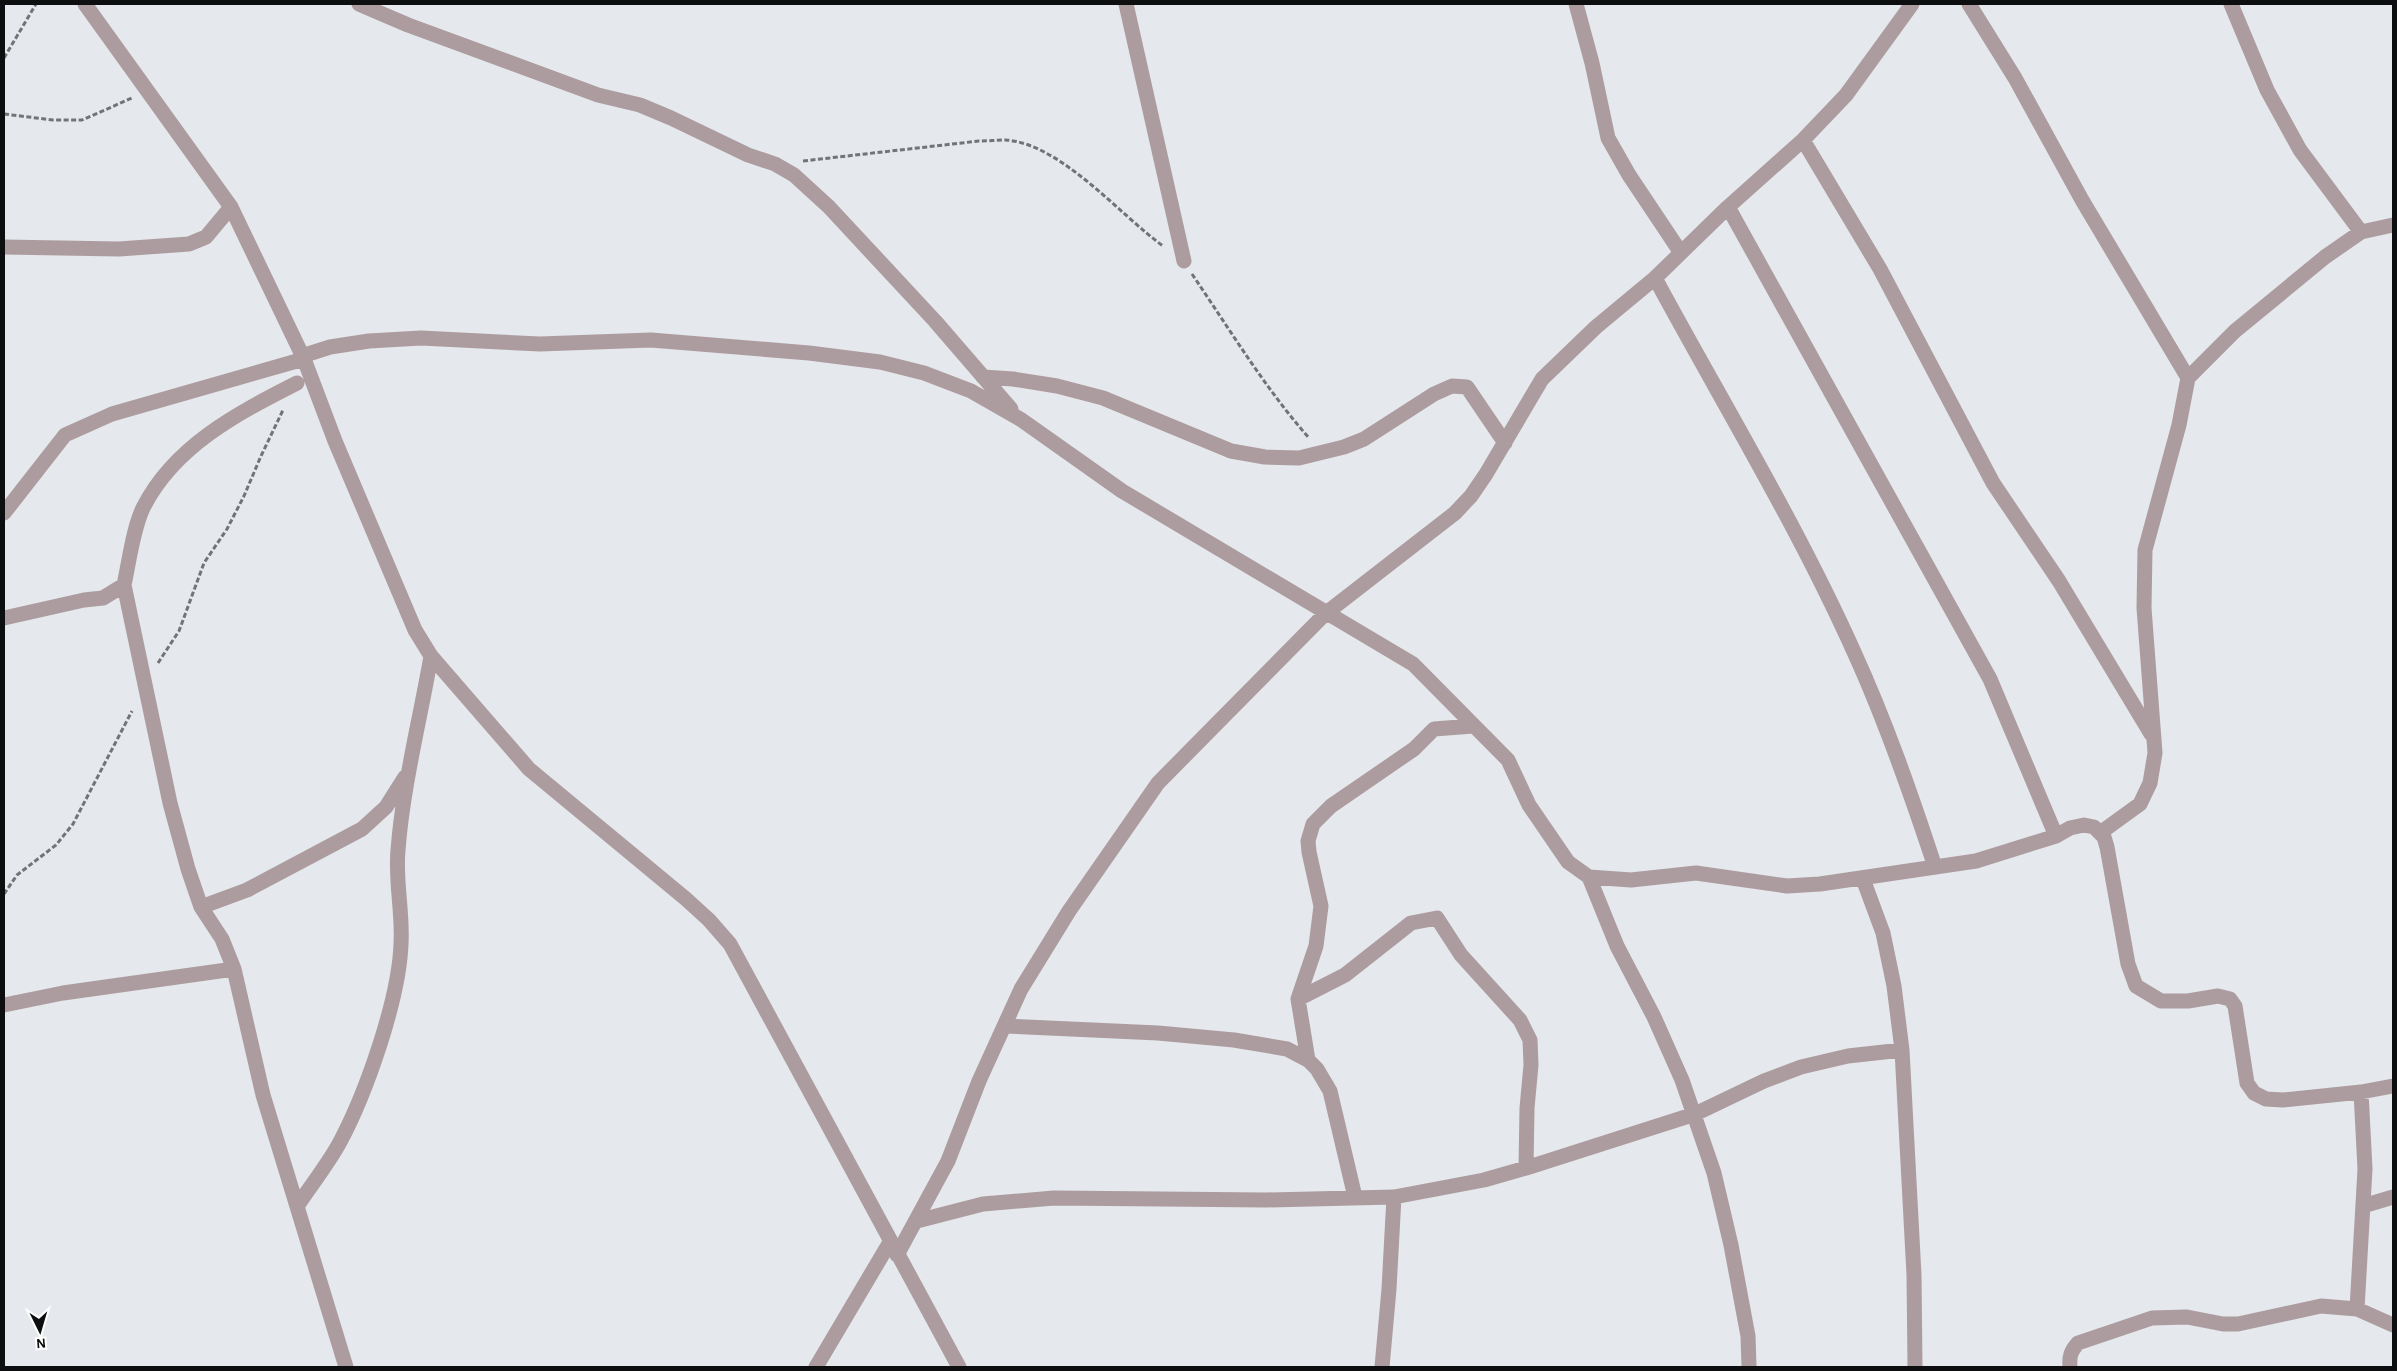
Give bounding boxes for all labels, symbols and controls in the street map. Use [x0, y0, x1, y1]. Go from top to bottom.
north arrow [15, 1306, 65, 1356]
text: N [36, 1336, 47, 1350]

